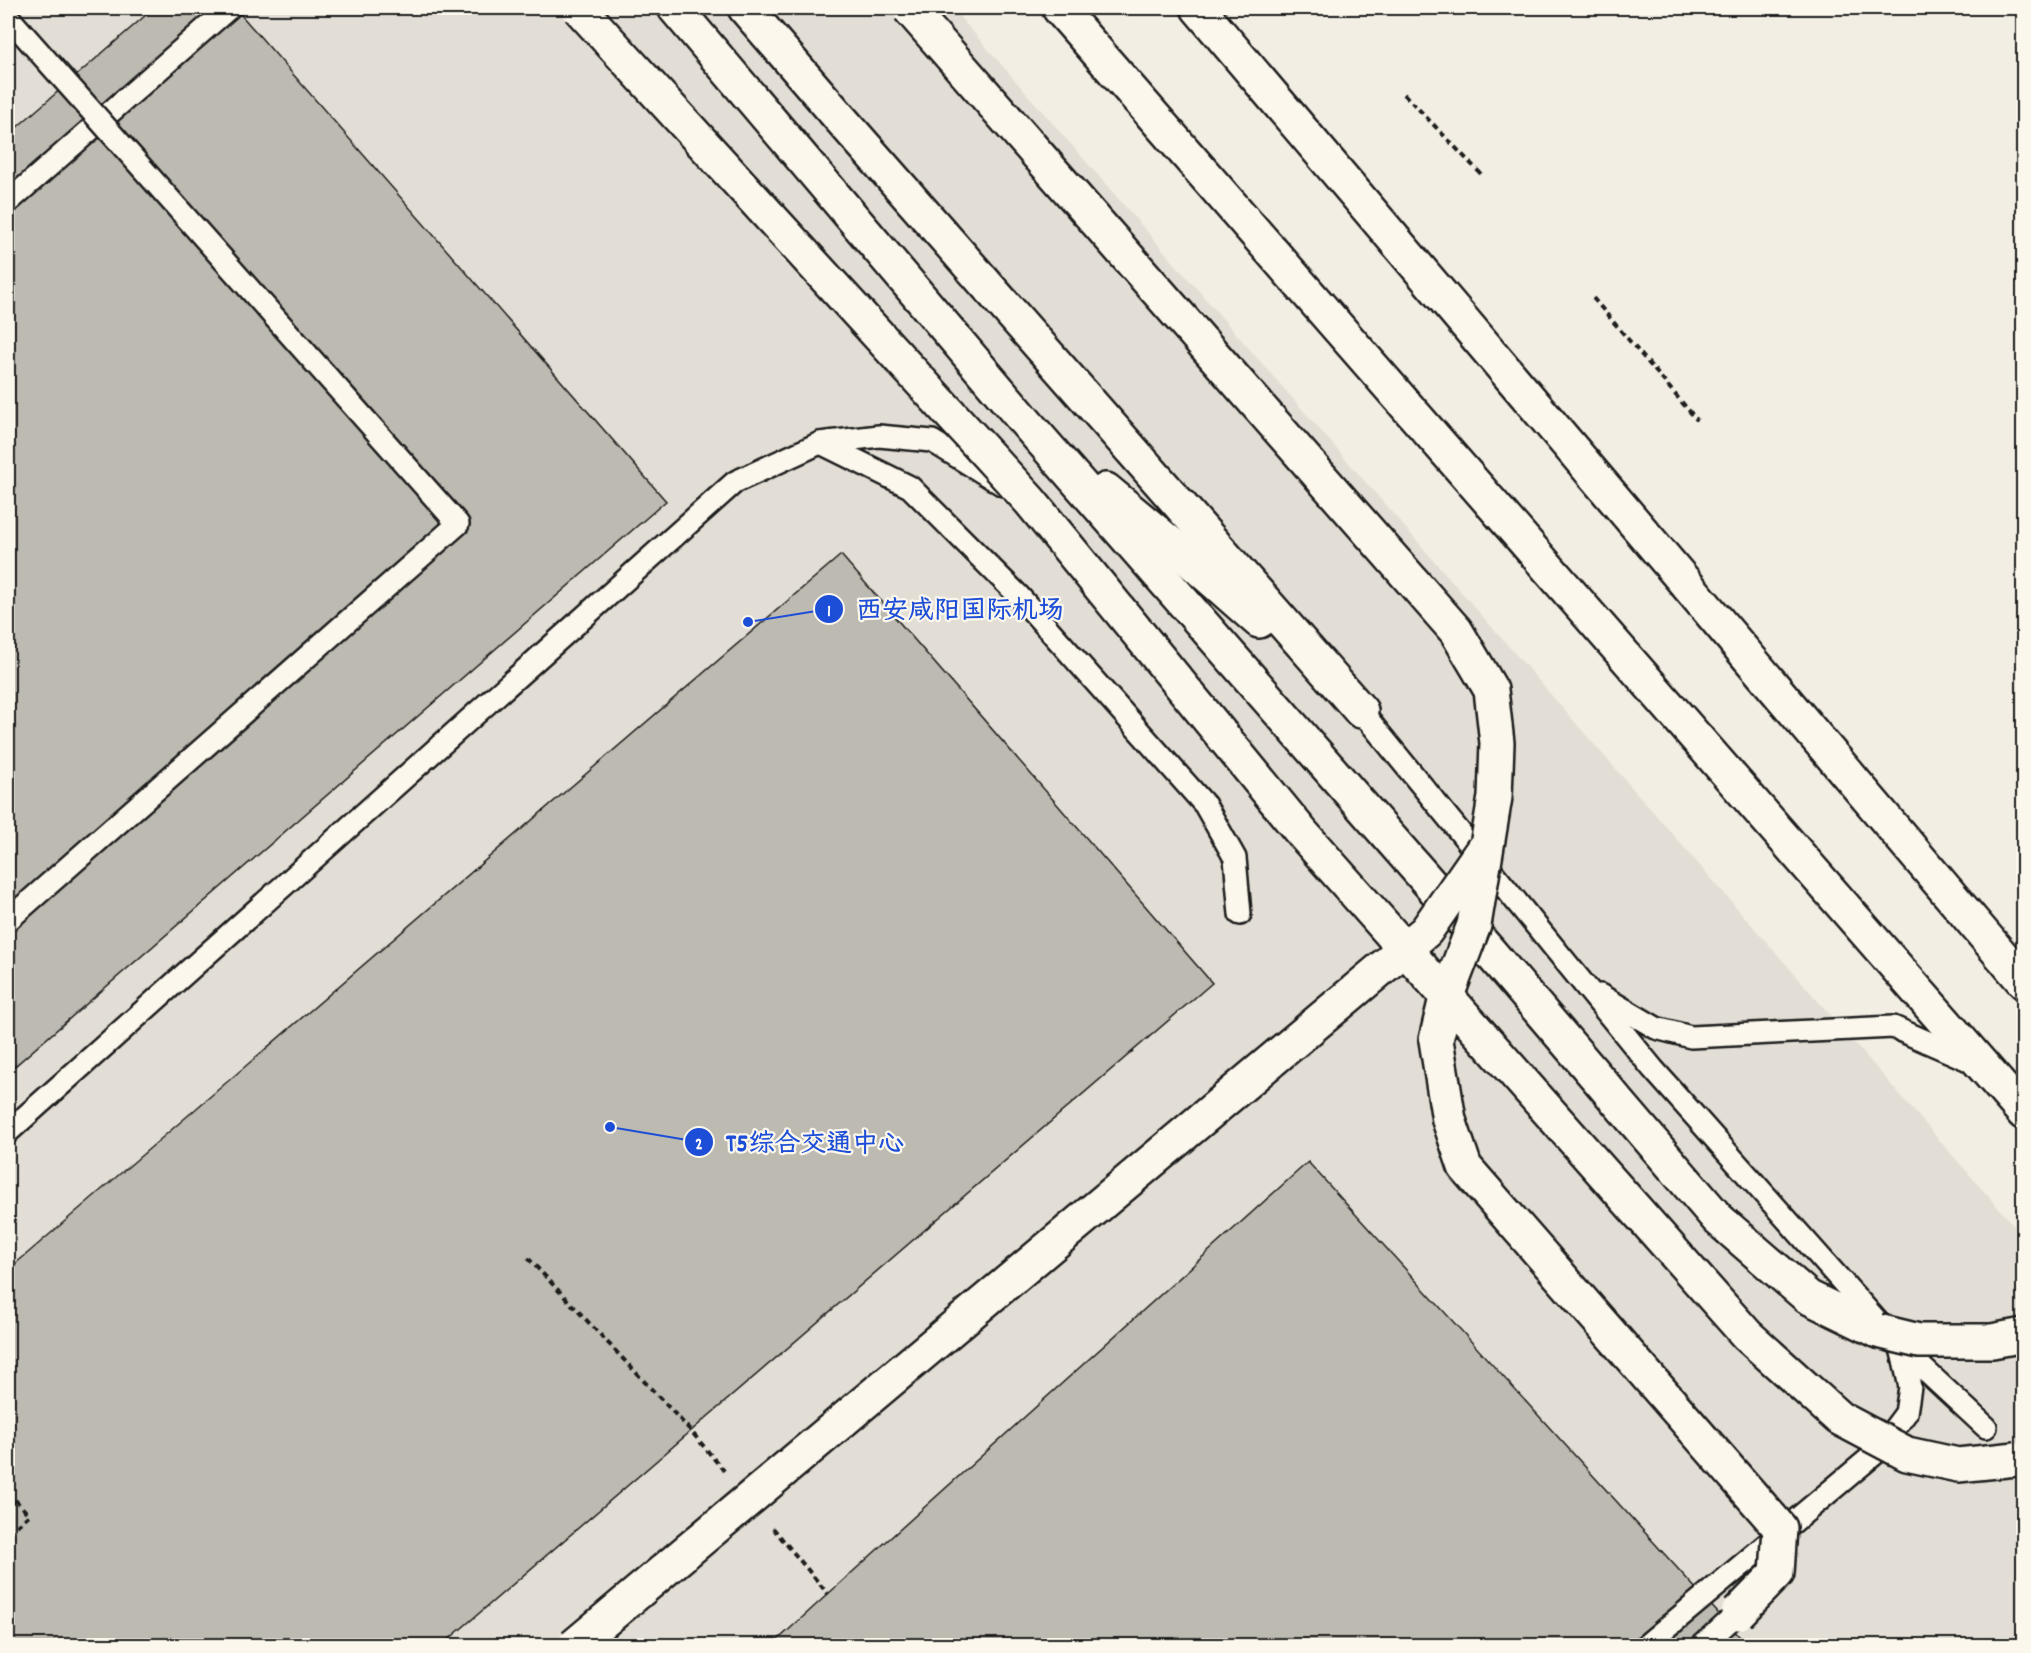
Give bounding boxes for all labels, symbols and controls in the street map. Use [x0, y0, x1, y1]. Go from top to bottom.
callout: 西安咸阳国际机场 [814, 587, 1076, 631]
text: 西安咸阳国际机场 [856, 594, 1064, 631]
text: 1 [827, 600, 831, 625]
callout: T5综合交通中心 [684, 1120, 916, 1164]
text: T5综合交通中心 [726, 1127, 904, 1164]
text: 2 [695, 1133, 703, 1158]

